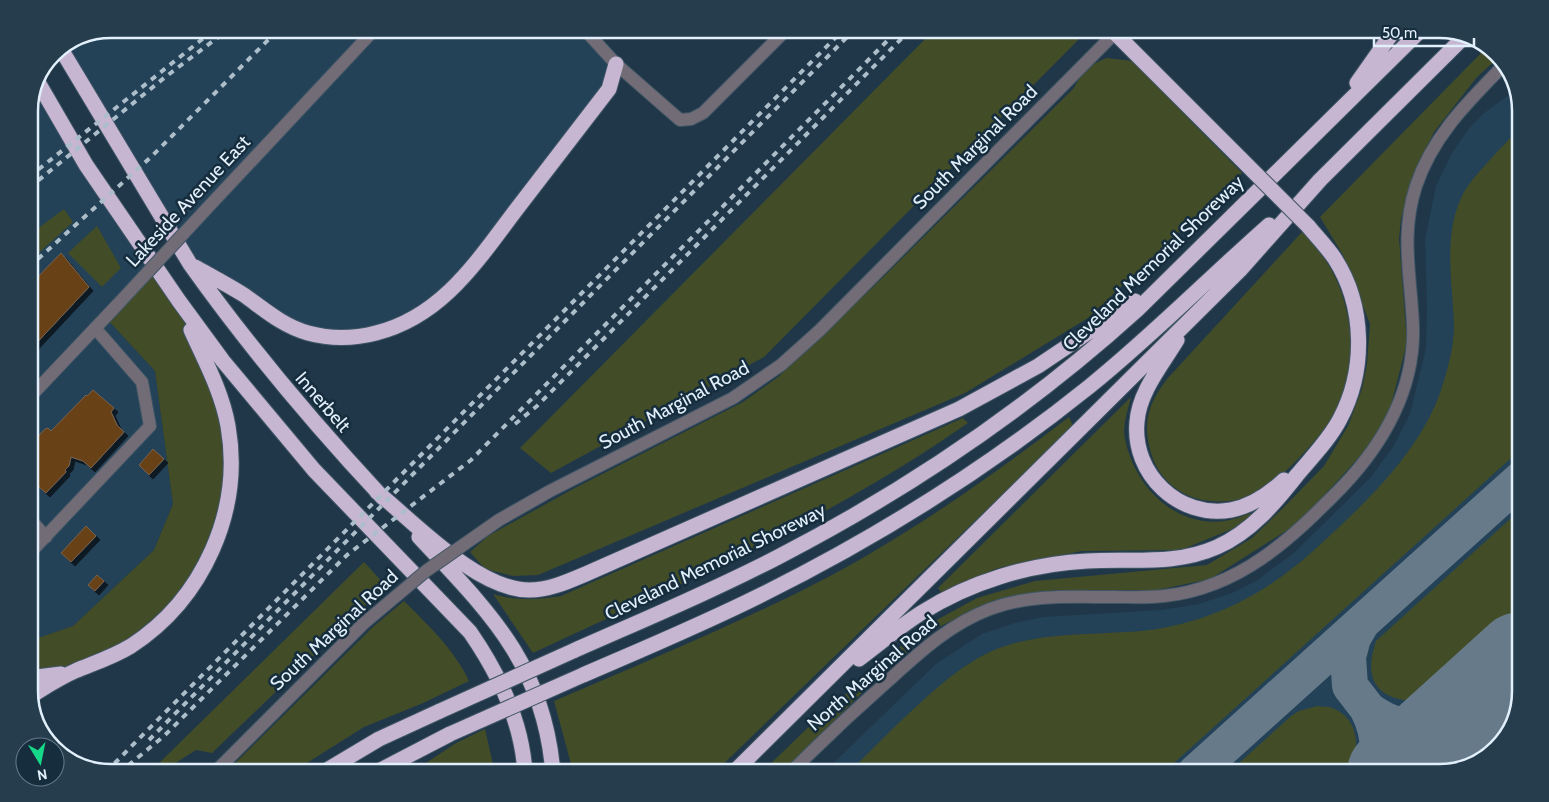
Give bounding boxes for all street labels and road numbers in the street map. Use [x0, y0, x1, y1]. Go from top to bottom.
street label: South Marginal Road [908, 80, 1042, 214]
street label: Lakeside Avenue East [121, 130, 255, 271]
street label: Cleveland Memorial Shoreway [1058, 170, 1249, 356]
street label: South Marginal Road [595, 356, 753, 454]
street label: Innerbelt [290, 367, 356, 437]
street label: Cleveland Memorial Shoreway [601, 498, 830, 626]
street label: South Marginal Road [265, 565, 403, 695]
street label: North Marginal Road [802, 610, 942, 736]

